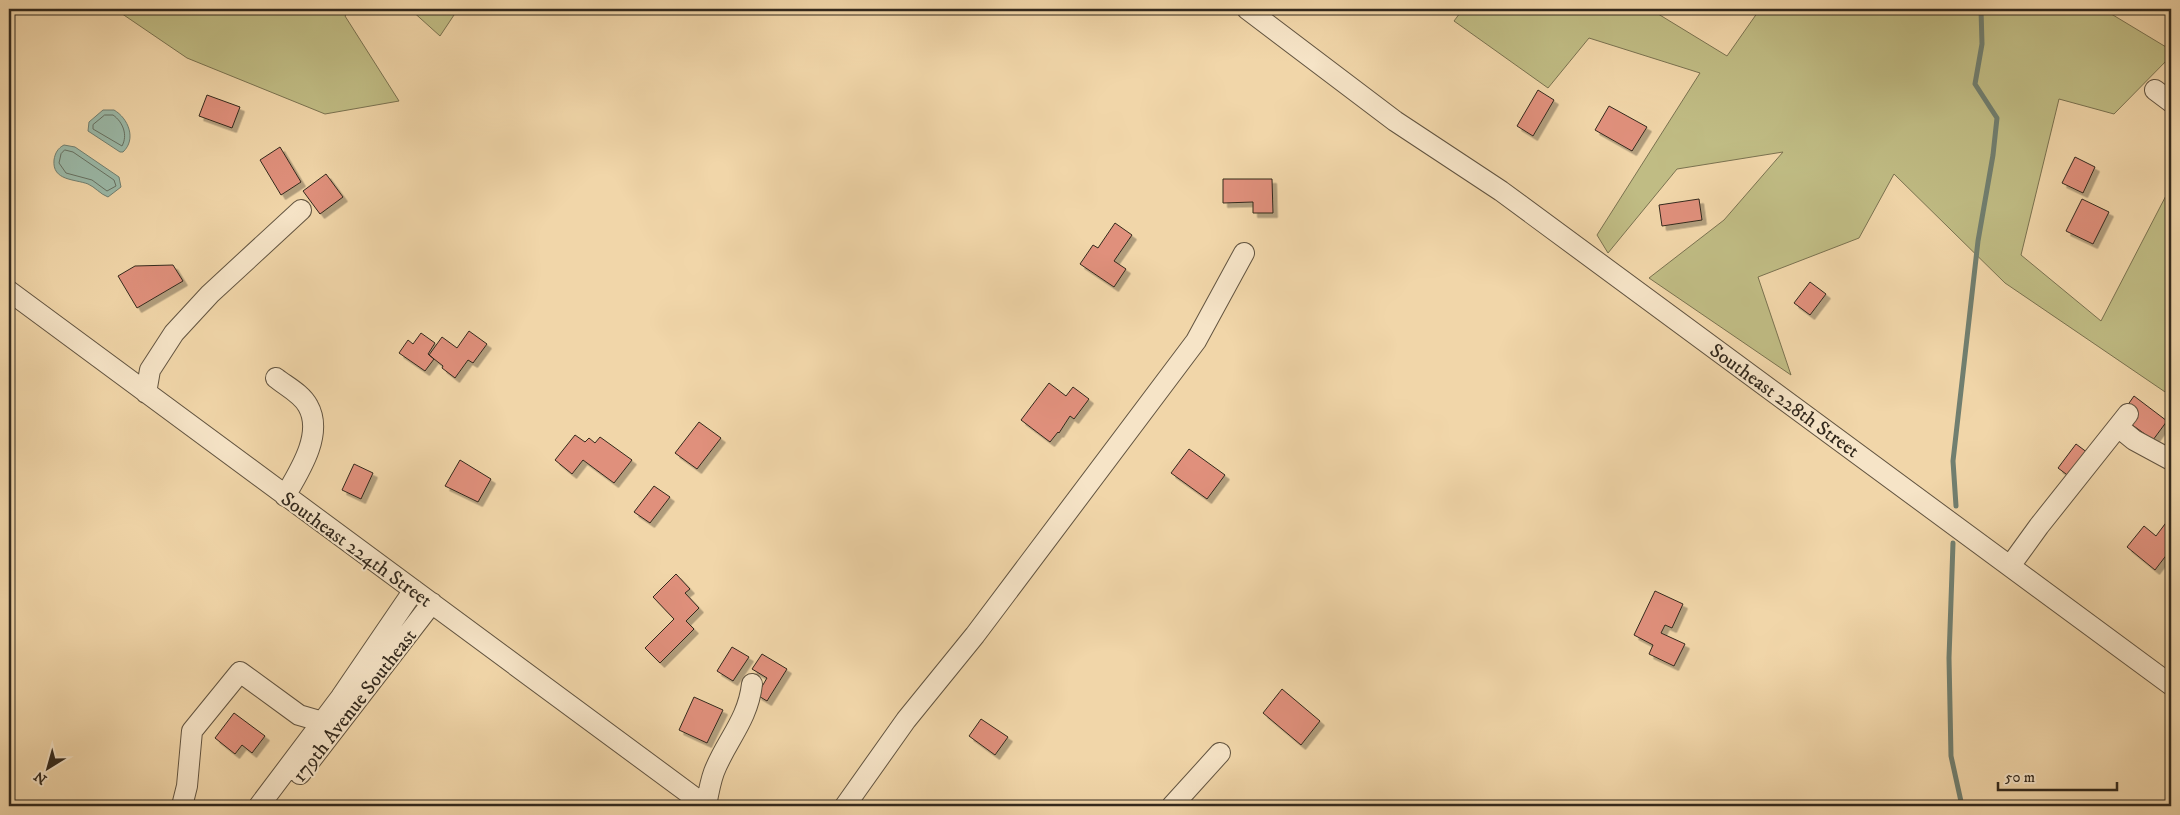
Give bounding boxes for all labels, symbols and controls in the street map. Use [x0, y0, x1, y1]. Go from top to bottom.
street label: Southeast 228th Street [1704, 338, 1864, 464]
street label: Southeast 224th Street [276, 487, 436, 613]
street label: 179th Avenue Southeast [288, 624, 423, 788]
north arrow [22, 742, 72, 792]
scale bar [1998, 760, 2116, 792]
text: N [30, 767, 51, 788]
text: 50 m [2005, 768, 2035, 787]

